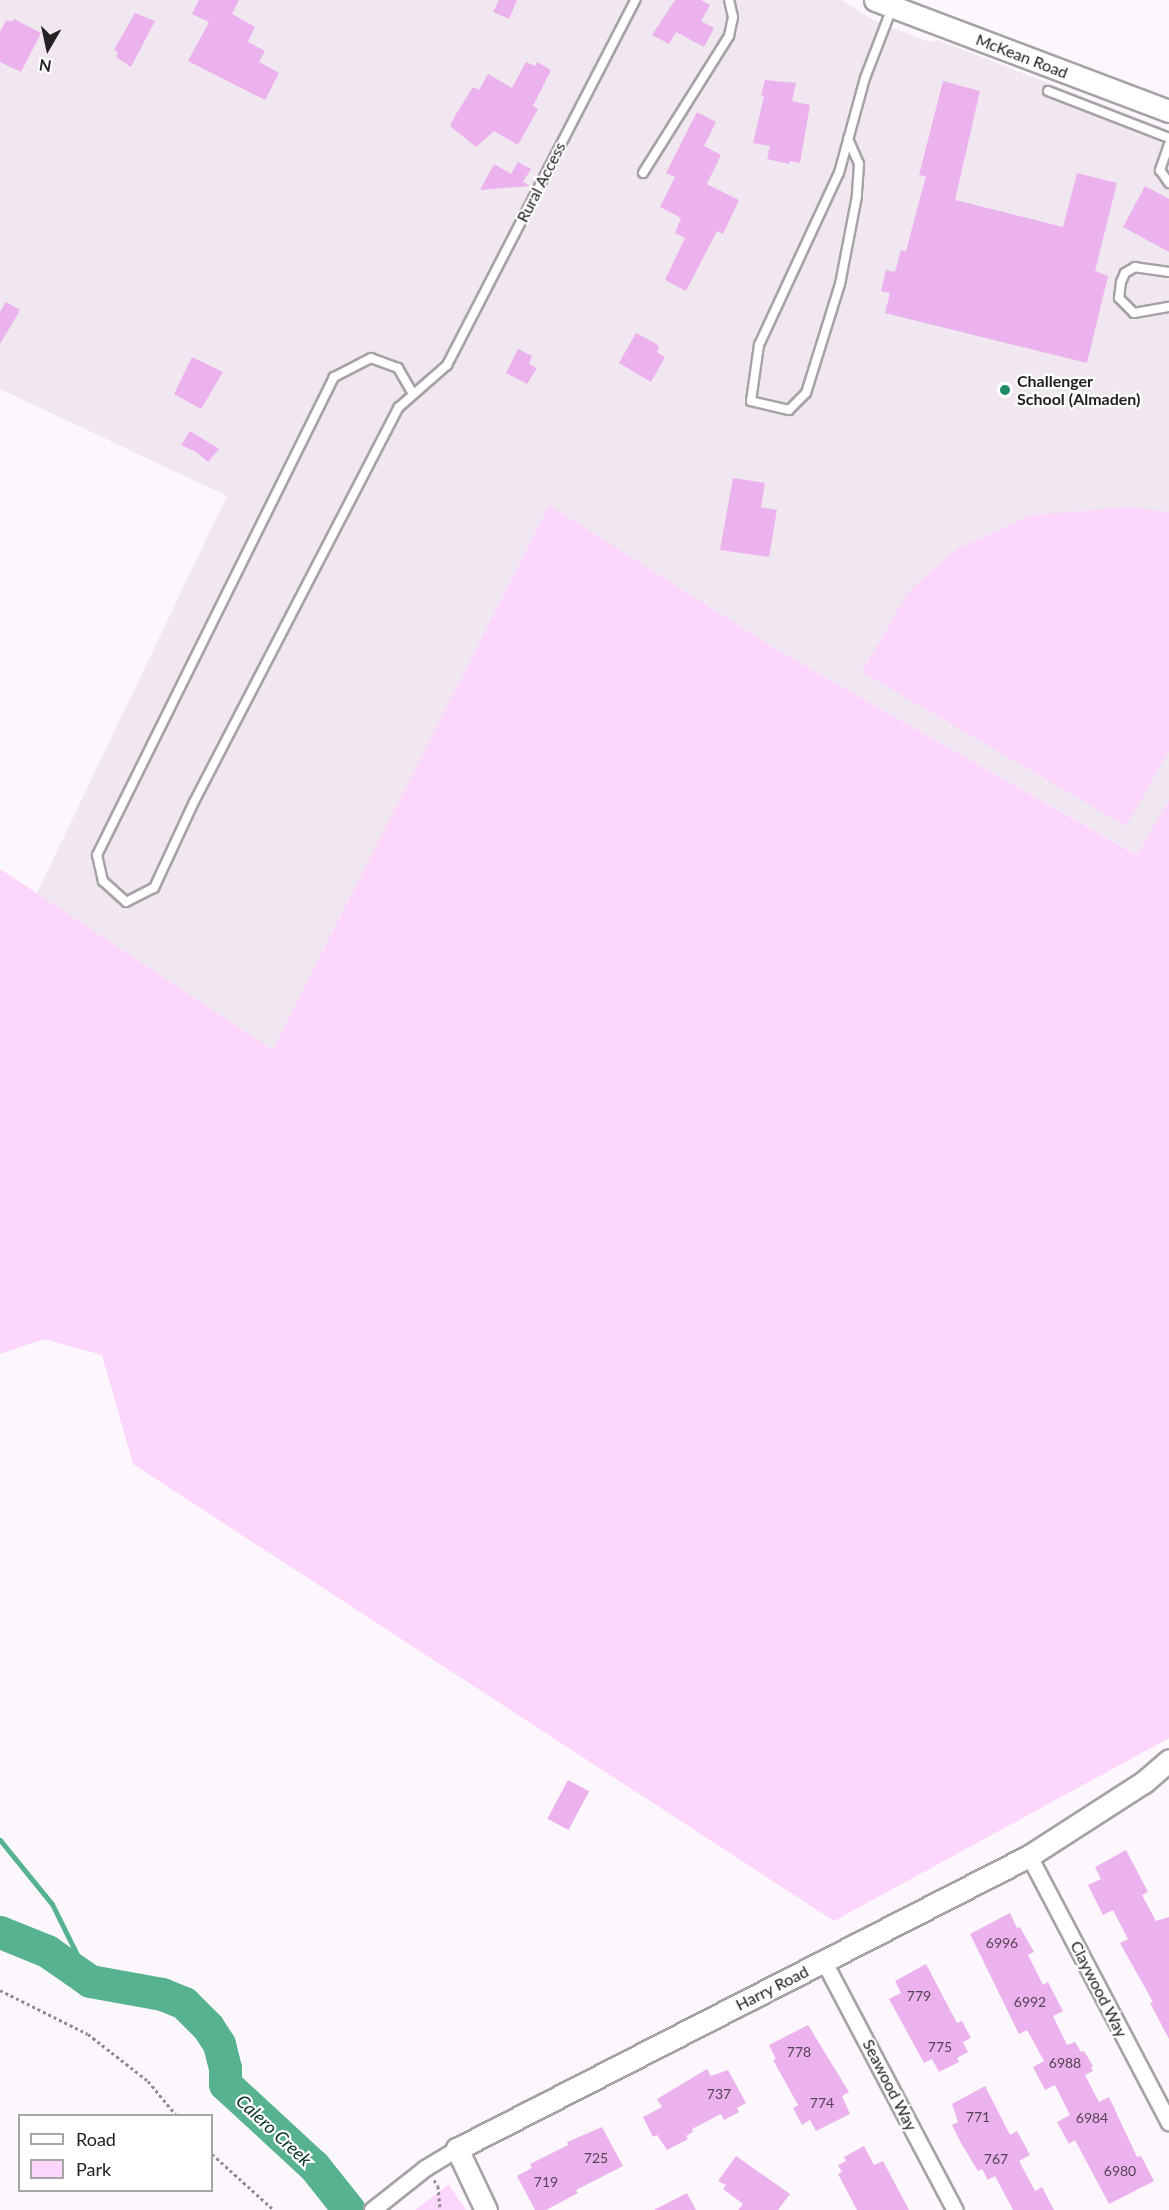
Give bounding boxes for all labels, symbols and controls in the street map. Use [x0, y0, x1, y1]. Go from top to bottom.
north arrow [18, 18, 78, 78]
street label: McKean Road [973, 30, 1071, 82]
text: N [38, 56, 53, 77]
street label: Rural Access [512, 138, 570, 226]
place label: Challenger School (Almaden) [1017, 371, 1140, 409]
marker: Challenger School (Almaden) [998, 383, 1012, 397]
house number: 6996 [986, 1935, 1018, 1951]
street label: Claywood Way [1066, 1938, 1132, 2040]
street label: Harry Road [732, 1961, 812, 2015]
house number: 779 [907, 1988, 931, 2004]
house number: 6992 [1014, 1994, 1046, 2010]
street label: Seawood Way [859, 2036, 921, 2134]
house number: 775 [928, 2039, 952, 2055]
house number: 778 [787, 2044, 811, 2060]
house number: 6988 [1049, 2055, 1081, 2071]
house number: 737 [707, 2086, 731, 2102]
water label: Calero Creek [232, 2090, 316, 2170]
house number: 774 [810, 2095, 834, 2111]
house number: 771 [966, 2109, 990, 2125]
house number: 6984 [1076, 2110, 1108, 2126]
legend [18, 2114, 213, 2192]
text: Road [76, 2128, 116, 2150]
house number: 725 [584, 2150, 608, 2166]
house number: 767 [984, 2151, 1008, 2167]
text: Park [76, 2158, 111, 2180]
house number: 6980 [1104, 2163, 1136, 2179]
house number: 719 [534, 2174, 558, 2190]

